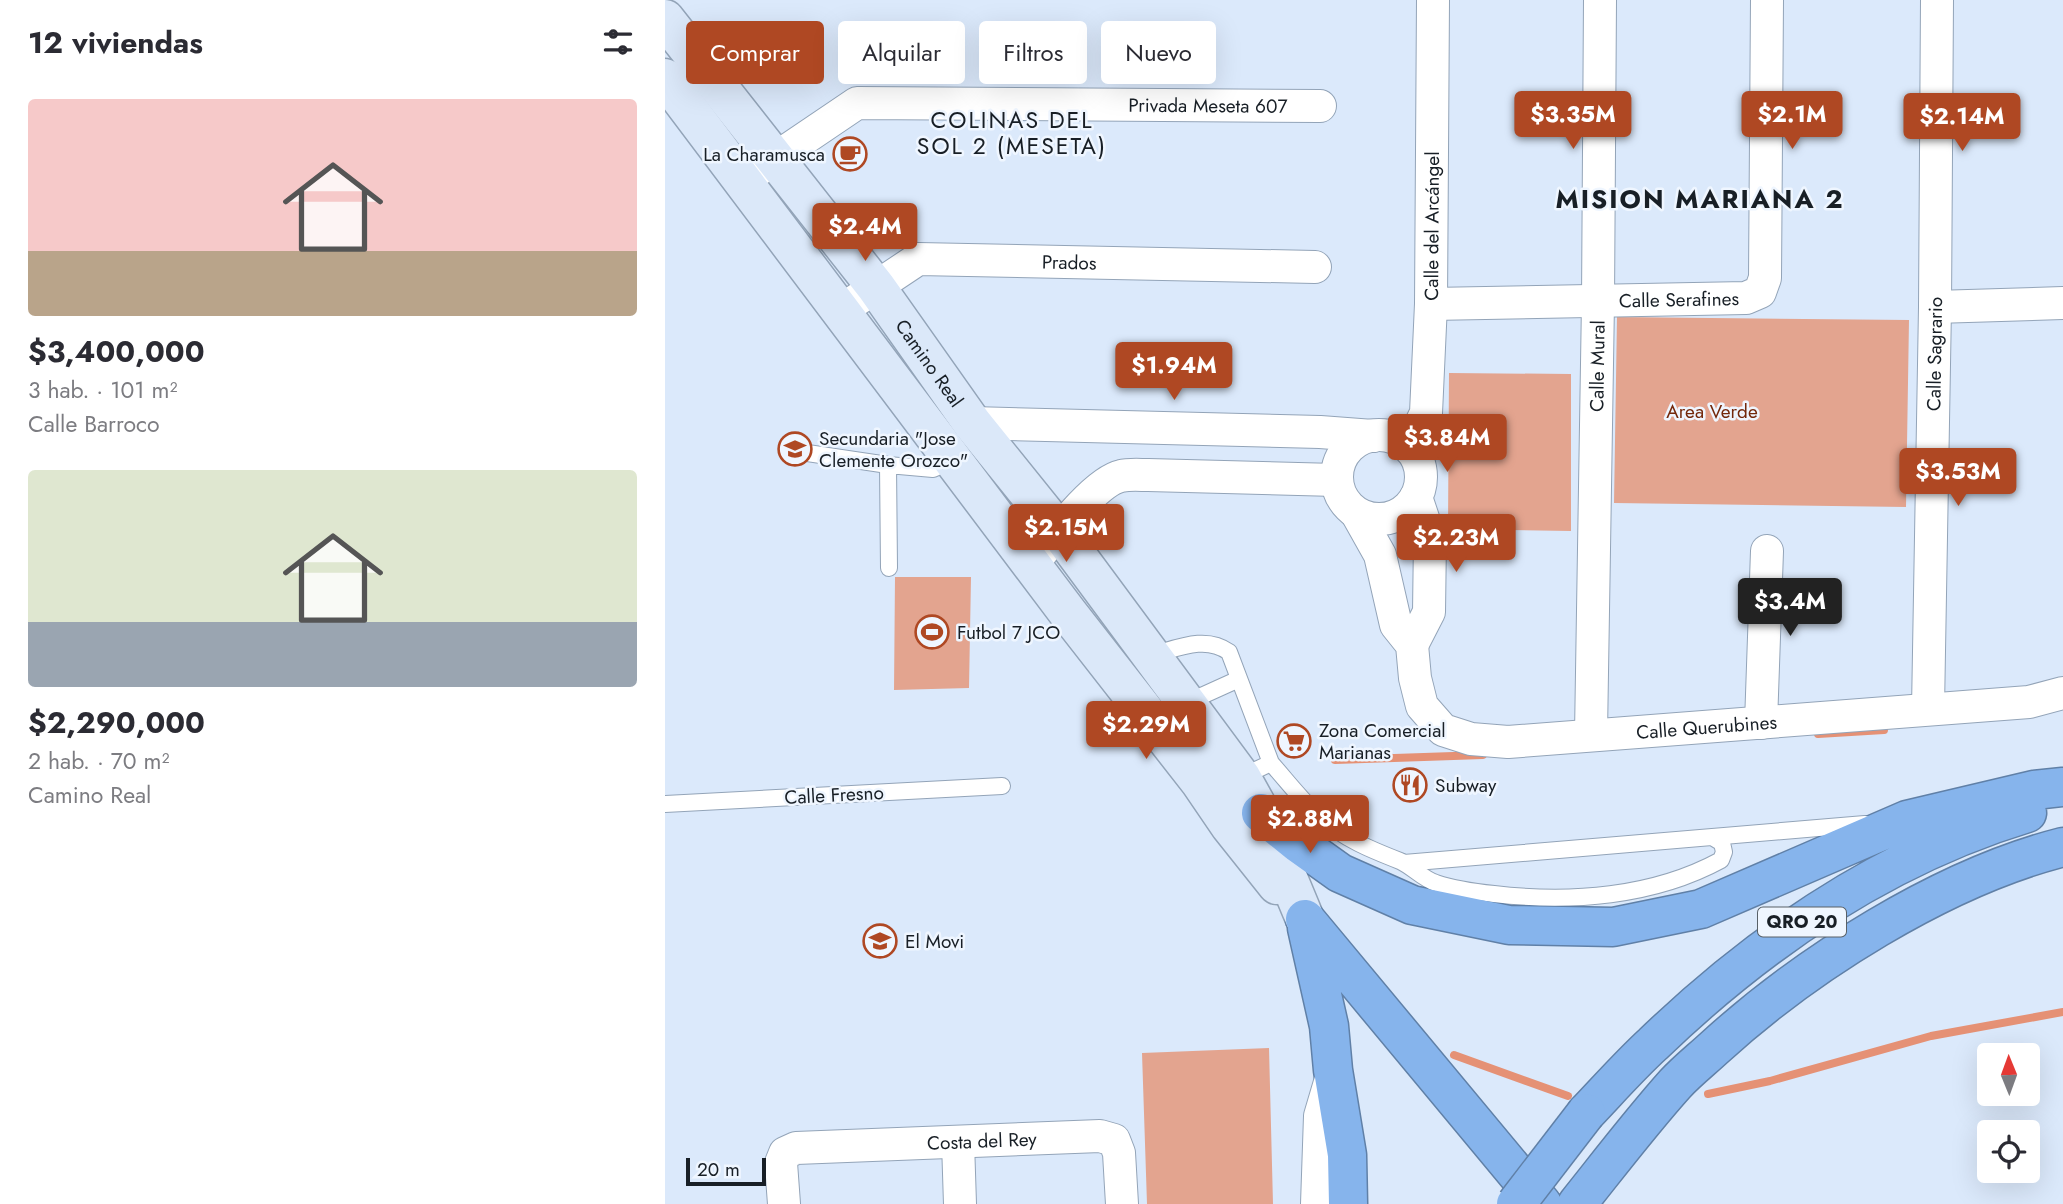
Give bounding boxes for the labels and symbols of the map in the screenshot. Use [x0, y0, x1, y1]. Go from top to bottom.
street label: Privada Meseta 607 [1128, 91, 1288, 119]
pin: $3.35M [1516, 92, 1630, 151]
pin: $2.1M [1743, 92, 1841, 151]
pin: $2.14M [1905, 94, 2019, 153]
district label: COLINAS DEL SOL 2 (MESETA) [917, 103, 1107, 163]
cafe icon: La Charamusca [831, 135, 869, 173]
place label: La Charamusca [703, 141, 825, 168]
street label: Calle del Arcángel [1418, 151, 1446, 301]
district label: MISION MARIANA 2 [1556, 180, 1844, 218]
pin: $2.4M [816, 204, 914, 263]
street label: Prados [1042, 248, 1097, 276]
street label: Calle Serafines [1619, 285, 1740, 314]
street label: Calle Sagrario [1920, 297, 1949, 411]
street label: Camino Real [889, 313, 970, 412]
street label: Calle Mural [1583, 320, 1611, 412]
pin: $1.94M [1117, 342, 1231, 402]
park label: Area Verde [1666, 398, 1758, 425]
pin: $3.84M [1390, 414, 1504, 474]
place label: Secundaria "Jose Clemente Orozco" [819, 425, 968, 474]
school or university icon: Secundaria "Jose Clemente Orozco" [776, 430, 814, 468]
pin: $3.53M [1901, 448, 2015, 508]
pin: $2.15M [1009, 504, 1123, 564]
pin: $2.23M [1399, 514, 1513, 574]
pin: $3.4M [1741, 578, 1839, 638]
sports icon: Futbol 7 JCO [913, 613, 951, 651]
place label: Futbol 7 JCO [957, 619, 1060, 646]
pin: $2.29M [1089, 702, 1203, 761]
street label: Calle Querubines [1635, 708, 1778, 746]
place label: Zona Comercial Marianas [1319, 717, 1446, 766]
supermarket icon: Zona Comercial Marianas [1275, 722, 1313, 760]
restaurant icon: Subway [1391, 766, 1429, 804]
place label: Subway [1435, 772, 1497, 799]
street label: Calle Fresno [784, 779, 884, 811]
pin: $2.88M [1253, 796, 1367, 855]
road number: QRO 20 [1758, 908, 1846, 937]
school or university icon: El Movi [861, 922, 899, 960]
place label: El Movi [905, 928, 964, 955]
north arrow [1977, 1043, 2041, 1106]
street label: Costa del Rey [927, 1125, 1038, 1156]
scale bar [686, 1155, 767, 1187]

